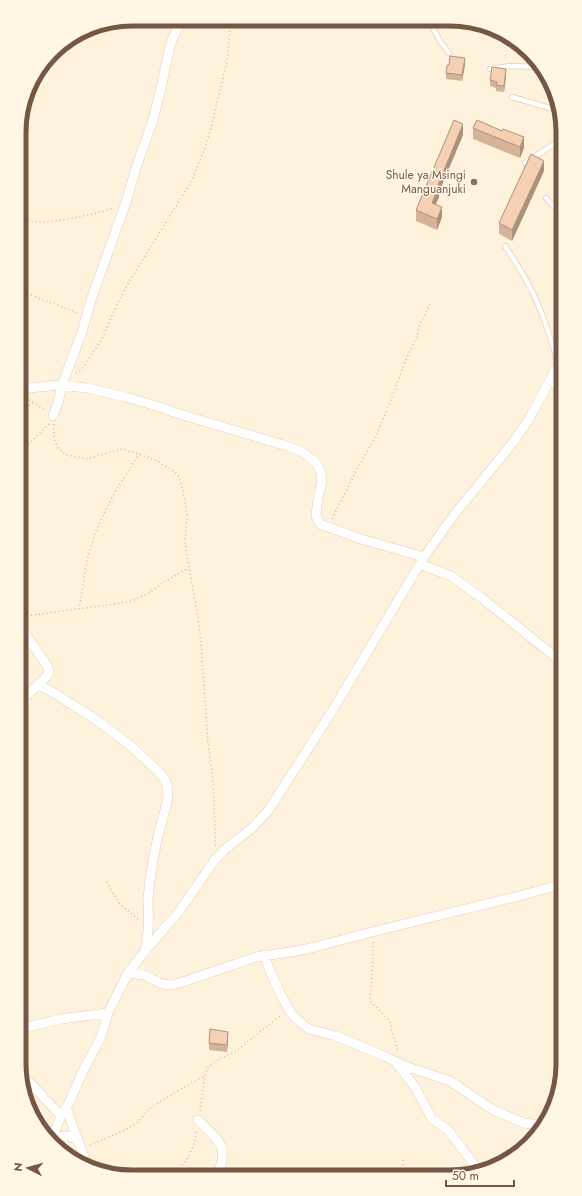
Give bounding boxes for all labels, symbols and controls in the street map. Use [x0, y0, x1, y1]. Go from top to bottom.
place label: Shule ya Msingi Manguanjuki [386, 166, 466, 198]
marker: Shule ya Msingi Manguanjuki [469, 177, 479, 187]
north arrow [8, 1148, 48, 1188]
text: N [10, 1162, 26, 1172]
scale bar [446, 1162, 514, 1188]
text: 50 m [452, 1167, 479, 1185]

